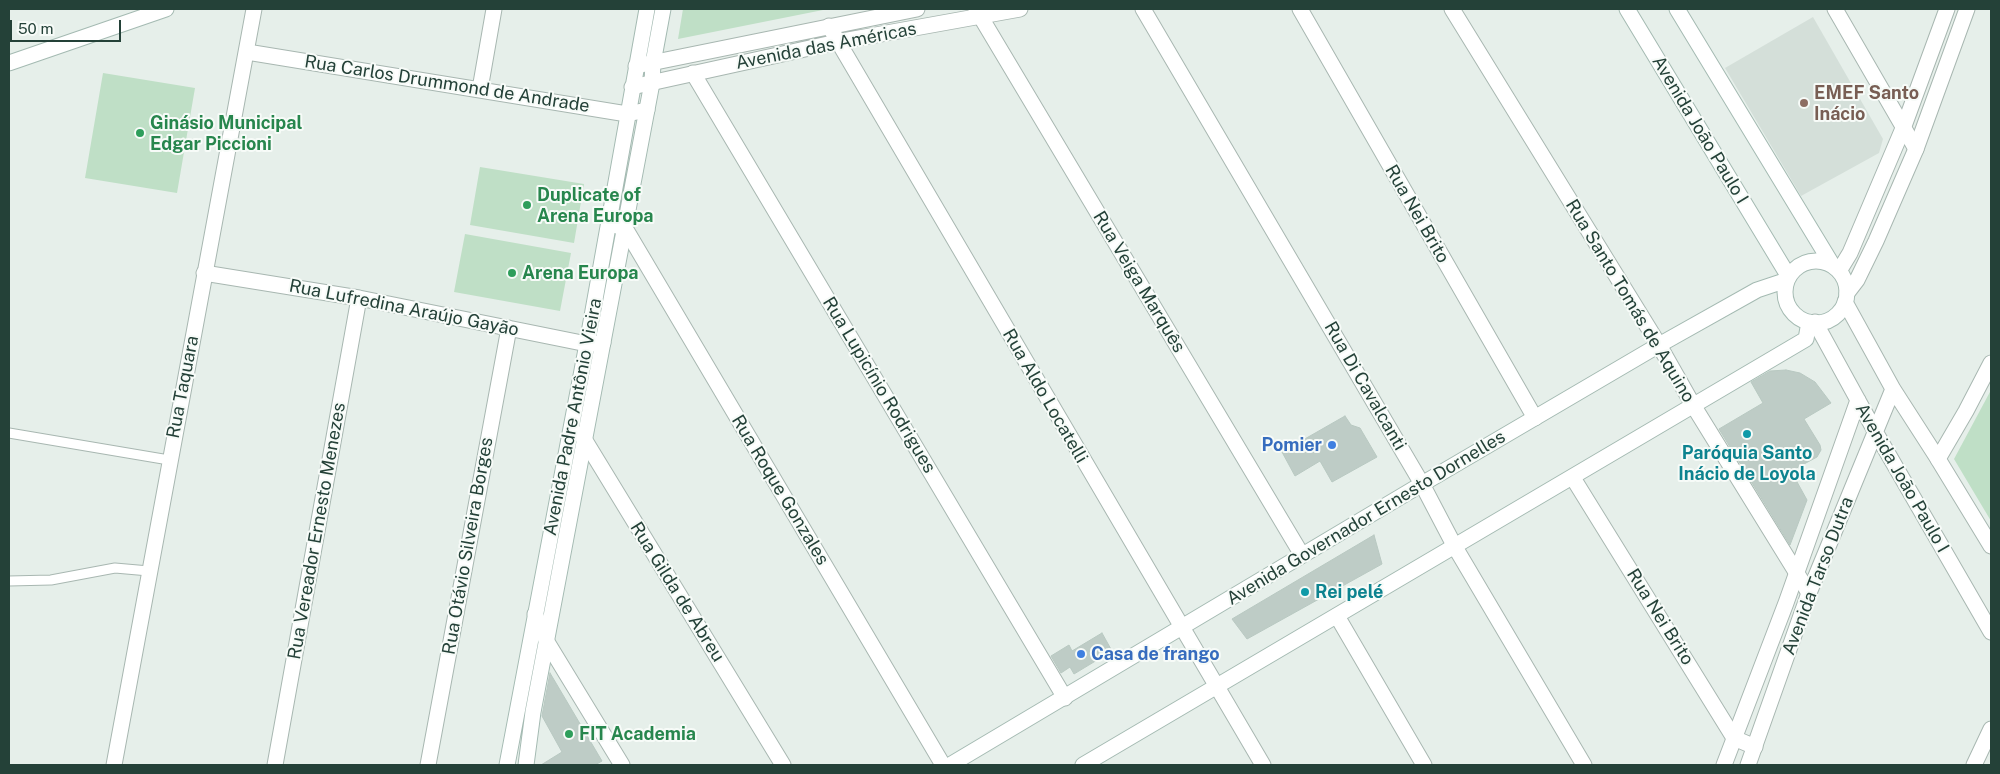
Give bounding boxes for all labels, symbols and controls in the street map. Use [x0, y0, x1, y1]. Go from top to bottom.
scale bar [12, 10, 124, 42]
street label: Avenida das Américas [734, 18, 918, 74]
text: 50 m [18, 20, 53, 37]
street label: Rua Carlos Drummond de Andrade [303, 51, 591, 117]
street label: Avenida João Paulo I [1647, 52, 1753, 208]
place label: EMEF Santo Inácio [1814, 82, 1919, 125]
marker: EMEF Santo Inácio [1798, 97, 1810, 109]
place label: Ginásio Municipal Edgar Piccioni [150, 112, 302, 154]
marker: Ginásio Municipal Edgar Piccioni [134, 127, 146, 139]
street label: Rua Nei Brito [1380, 161, 1454, 267]
place label: Duplicate of Arena Europa [537, 184, 654, 226]
street label: Rua Santo Tomás de Aquino [1561, 196, 1699, 406]
marker: Duplicate of Arena Europa [521, 199, 533, 211]
street label: Rua Veiga Marquês [1088, 207, 1190, 357]
place label: Arena Europa [522, 262, 639, 284]
marker: Arena Europa [506, 267, 518, 279]
street label: Rua Lufredina Araújo Gayão [287, 275, 521, 341]
street label: Rua Lupicínio Rodrigues [818, 293, 940, 477]
street label: Avenida Padre Antônio Vieira [539, 296, 607, 538]
street label: Rua Di Cavalcanti [1319, 318, 1411, 454]
street label: Rua Aldo Locatelli [998, 325, 1092, 467]
street label: Rua Taquara [162, 334, 204, 440]
street label: Avenida João Paulo I [1850, 400, 1954, 556]
street label: Rua Vereador Ernesto Menezes [284, 401, 350, 661]
street label: Rua Roque Gonzales [727, 411, 833, 569]
street label: Avenida Governador Ernesto Dornelles [1223, 426, 1509, 610]
marker: Paróquia Santo Inácio de Loyola [1741, 428, 1753, 440]
place label: Pomier [1261, 434, 1322, 456]
street label: Rua Otávio Silveira Borges [438, 436, 498, 656]
marker: Pomier [1326, 439, 1338, 451]
place label: Paróquia Santo Inácio de Loyola [1678, 442, 1816, 484]
street label: Avenida Tarso Dutra [1778, 494, 1858, 658]
street label: Rua Gilda de Abreu [625, 518, 729, 666]
street label: Rua Nei Brito [1622, 565, 1698, 669]
place label: Rei pelé [1315, 581, 1383, 603]
marker: Rei pelé [1299, 586, 1311, 598]
place label: Casa de frango [1091, 643, 1220, 665]
marker: Casa de frango [1075, 648, 1087, 660]
place label: FIT Academia [579, 723, 696, 745]
marker: FIT Academia [563, 728, 575, 740]

